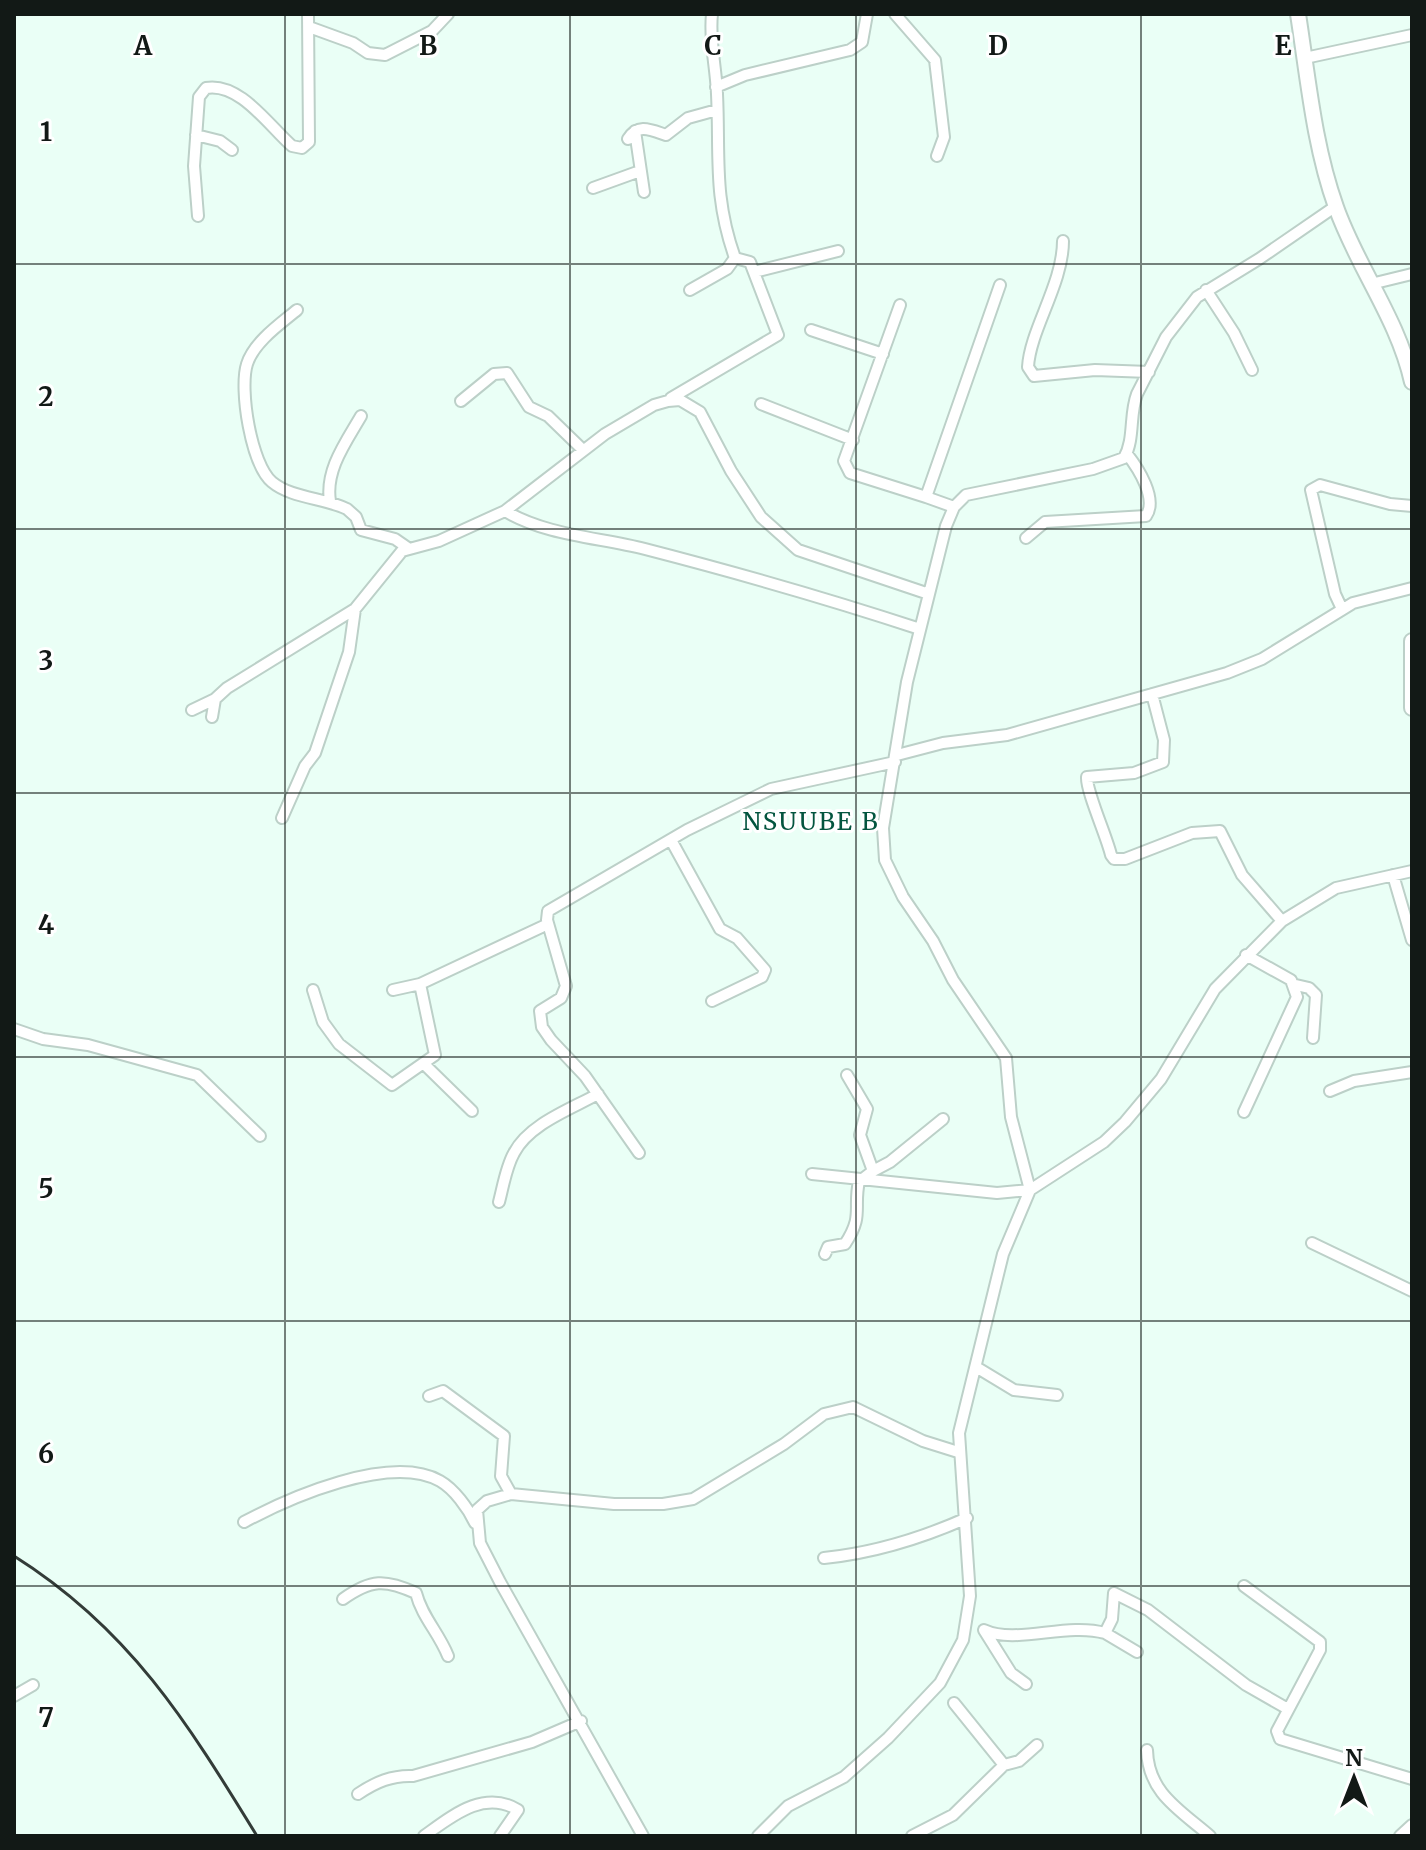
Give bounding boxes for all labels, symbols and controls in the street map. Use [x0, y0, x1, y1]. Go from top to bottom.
text: A [133, 29, 153, 62]
text: B [419, 29, 437, 62]
text: C [704, 29, 722, 62]
text: D [988, 29, 1008, 62]
text: E [1275, 29, 1292, 62]
text: 1 [40, 115, 52, 148]
text: 2 [38, 380, 54, 413]
text: 3 [39, 644, 53, 677]
district label: NSUUBE B [743, 806, 880, 837]
text: 4 [38, 908, 55, 941]
text: 5 [38, 1172, 54, 1205]
text: 6 [38, 1437, 54, 1470]
text: 7 [38, 1701, 54, 1734]
north arrow [1314, 1738, 1394, 1818]
text: N [1345, 1744, 1363, 1772]

